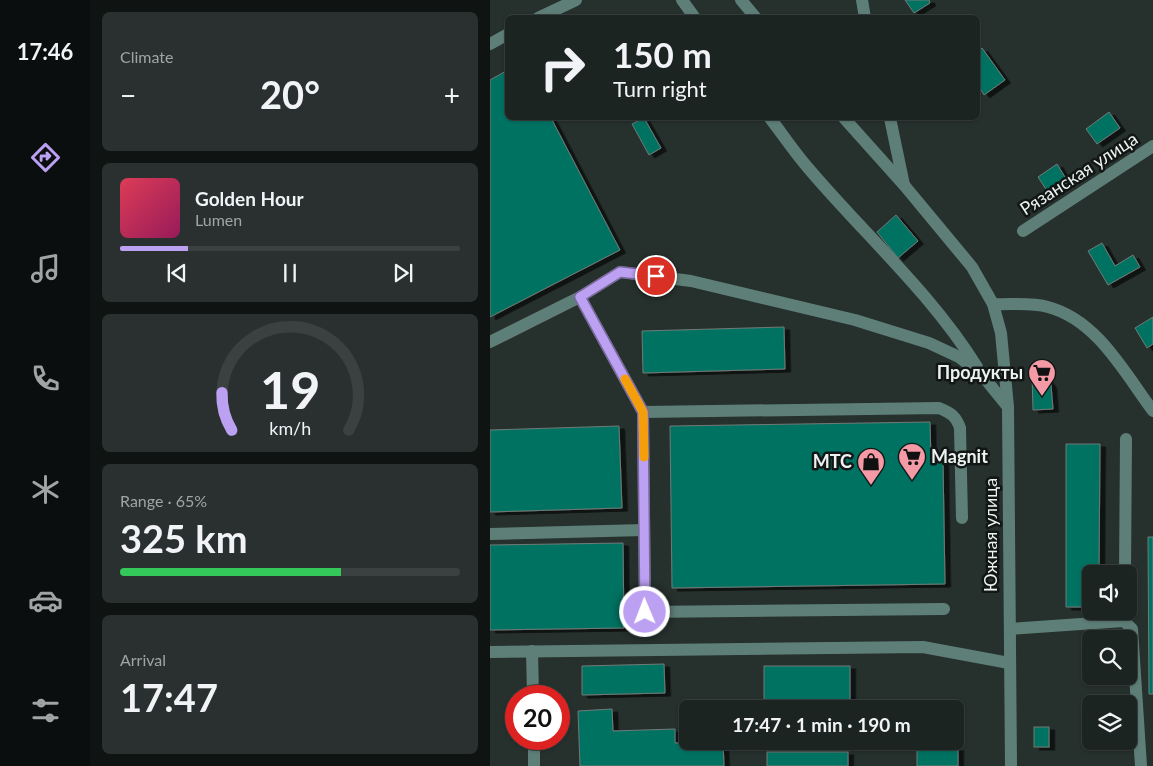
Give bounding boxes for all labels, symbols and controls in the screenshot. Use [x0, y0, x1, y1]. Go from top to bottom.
text: 150 m [613, 33, 712, 75]
icon: right [530, 35, 595, 100]
text: 17:46 [17, 38, 73, 65]
text: Climate [120, 47, 173, 66]
text: 20° [260, 71, 320, 117]
text: Turn right [613, 75, 707, 102]
text: − [120, 78, 136, 112]
text: + [444, 78, 460, 112]
street label: Рязанская улица [1015, 127, 1141, 219]
icon: directions [28, 140, 63, 175]
text: Golden Hour [195, 187, 304, 210]
text: Lumen [195, 210, 242, 229]
icon: music [28, 251, 63, 286]
pin [635, 255, 677, 297]
icon: previous [163, 259, 191, 287]
icon: pause [276, 259, 304, 287]
icon: next [389, 259, 417, 287]
icon: arrive [642, 262, 670, 290]
text: 19 [260, 358, 320, 420]
supermarket icon: Продукты [1027, 358, 1057, 397]
icon: phone [28, 361, 63, 396]
place label: Продукты [937, 361, 1023, 383]
text: km/h [269, 417, 311, 439]
supermarket icon: Magnit [897, 442, 927, 481]
place label: Magnit [931, 445, 988, 467]
shop icon: МТС [856, 447, 886, 486]
place label: МТС [813, 450, 852, 472]
icon: climate [28, 472, 63, 507]
street label: Южная улица [979, 478, 1001, 592]
text: Range · 65% [120, 491, 207, 510]
text: 325 km [120, 515, 248, 561]
map controls [1082, 565, 1137, 750]
button: sound [1082, 565, 1137, 620]
icon: car [28, 583, 63, 618]
position arrow [618, 585, 670, 637]
button: search [1082, 630, 1137, 685]
text: Arrival [120, 650, 166, 669]
text: 17:47 [120, 674, 218, 720]
speed limit sign: 20 [505, 685, 570, 750]
icon: filters [28, 693, 63, 728]
button: layers [1082, 695, 1137, 750]
text: 17:47 · 1 min · 190 m [732, 713, 911, 736]

